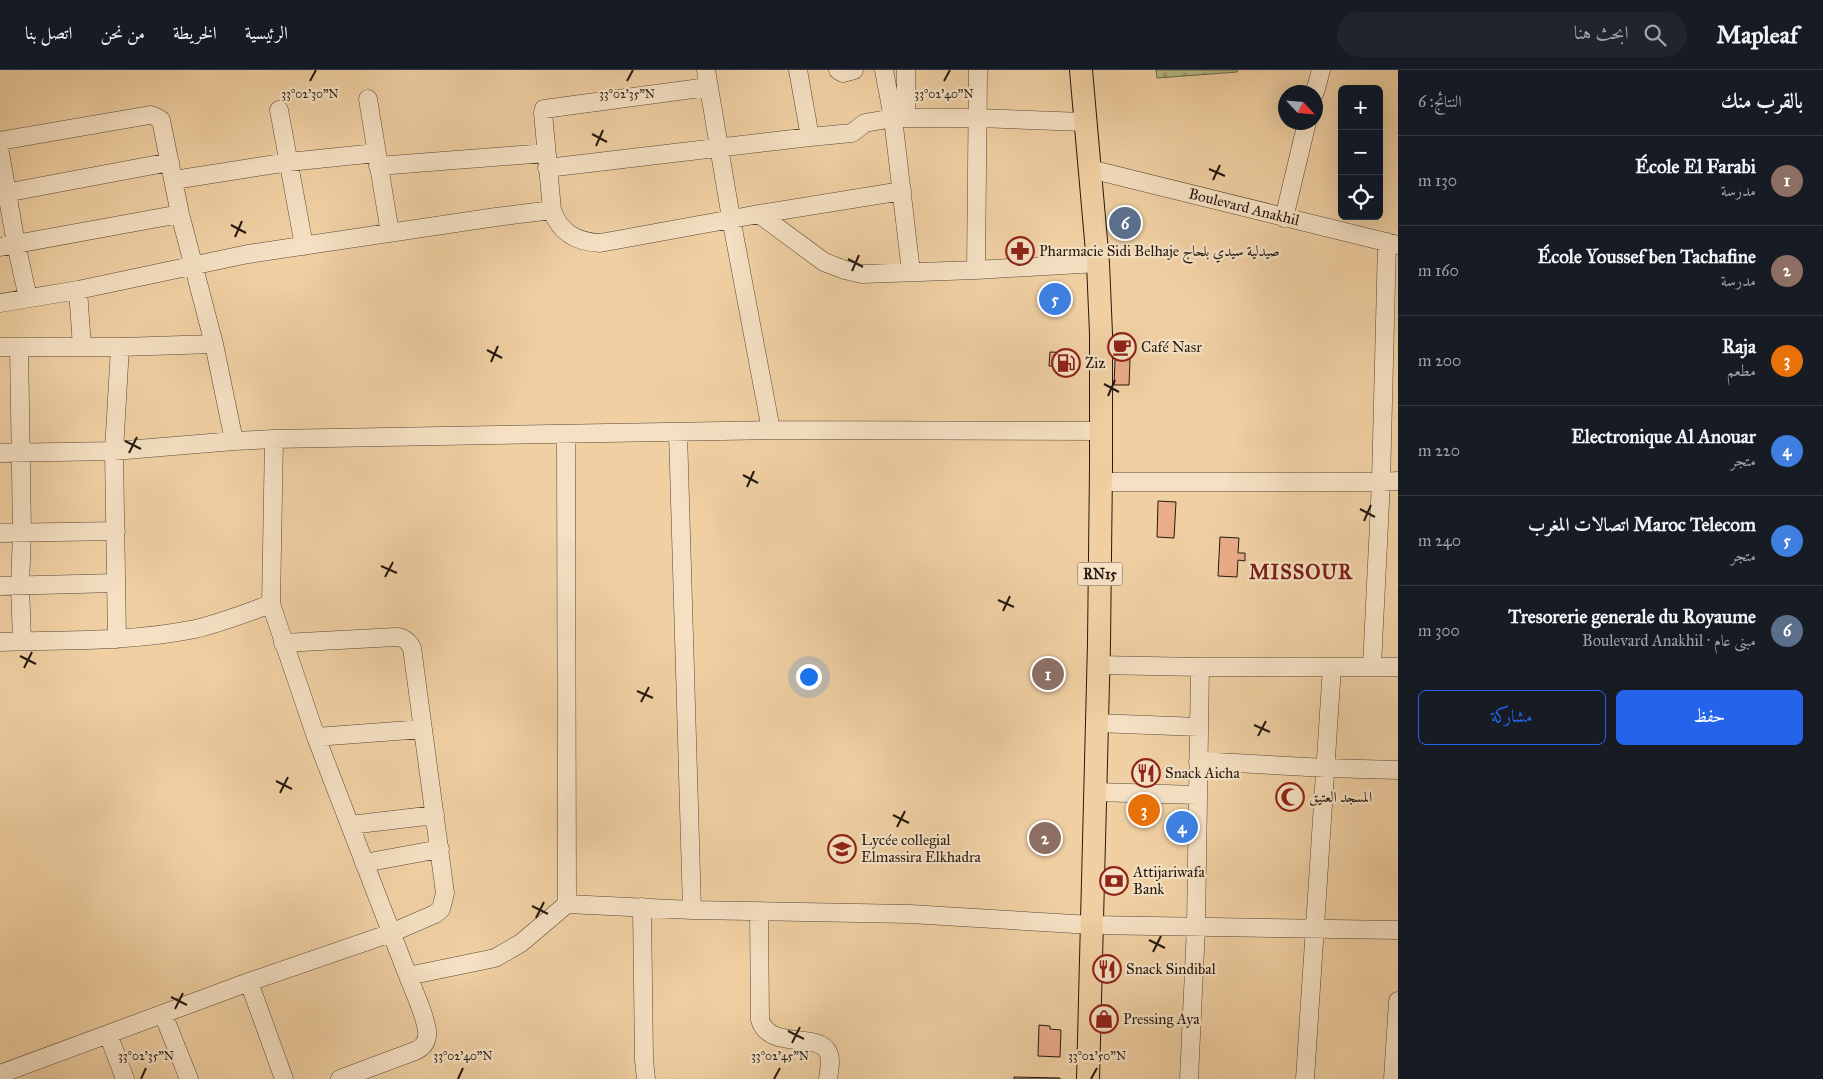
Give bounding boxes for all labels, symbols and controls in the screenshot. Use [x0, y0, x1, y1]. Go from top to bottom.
search box [1337, 12, 1687, 57]
text: Mapleaf [1717, 20, 1798, 50]
text: ابحث هنا [1574, 21, 1629, 44]
icon: search [1641, 21, 1669, 49]
text: اتصل بنا [25, 22, 72, 44]
text: من نحن [100, 22, 145, 44]
text: الخريطة [173, 22, 217, 44]
text: الرئيسية [245, 22, 288, 44]
north arrow [1278, 85, 1323, 130]
map controls [1338, 85, 1383, 220]
button: + [1338, 85, 1383, 130]
text: 33°02'30"N [281, 87, 339, 101]
text: 33°02'35"N [599, 87, 655, 101]
text: 33°02'40"N [914, 87, 974, 101]
text: بالقرب منك [1721, 88, 1803, 114]
text: النتائج: 6 [1418, 92, 1462, 111]
button: − [1338, 130, 1383, 175]
text: École El Farabi [1635, 155, 1756, 178]
text: 130 m [1418, 171, 1457, 190]
text: 1 [1784, 171, 1790, 190]
button: locate [1338, 175, 1383, 220]
text: مدرسة [1721, 181, 1756, 200]
street label: Boulevard Anakhil [1187, 185, 1302, 230]
pin: 6 [1109, 204, 1141, 242]
pharmacy icon: Pharmacie Sidi Belhaje صيدلية سيدي بلحاج [1005, 236, 1035, 266]
place label: Pharmacie Sidi Belhaje صيدلية سيدي بلحاج [1039, 242, 1280, 264]
text: École Youssef ben Tachafine [1538, 245, 1756, 268]
text: 160 m [1418, 261, 1459, 280]
text: 2 [1783, 261, 1791, 280]
text: مدرسة [1721, 271, 1756, 290]
pin: 5 [1039, 280, 1071, 318]
cafe icon: Café Nasr [1107, 332, 1137, 362]
text: Raja [1722, 335, 1756, 358]
place label: Café Nasr [1141, 338, 1202, 356]
fuel station icon: Ziz [1051, 348, 1081, 378]
text: 200 m [1418, 351, 1461, 370]
text: 3 [1784, 351, 1790, 370]
place label: Ziz [1085, 354, 1105, 372]
text: مطعم [1727, 361, 1756, 380]
text: Electronique Al Anouar [1571, 425, 1756, 448]
text: 220 m [1418, 441, 1460, 460]
text: 4 [1783, 441, 1791, 460]
text: متجر [1731, 451, 1756, 470]
text: Maroc Telecom اتصالات المغرب [1528, 513, 1756, 536]
text: 240 m [1418, 531, 1461, 550]
text: 5 [1783, 531, 1791, 550]
text: متجر [1731, 546, 1756, 565]
district label: MISSOUR [1249, 560, 1353, 584]
road number: RN15 [1078, 562, 1122, 586]
text: Tresorerie generale du Royaume [1508, 605, 1756, 628]
text: 300 m [1418, 621, 1460, 640]
text: 6 [1783, 621, 1791, 640]
text: مبنى عام · Boulevard Anakhil [1582, 631, 1756, 650]
pin: 1 [1032, 655, 1064, 693]
your location [796, 664, 822, 690]
button: مشاركة [1418, 690, 1606, 745]
button: حفظ [1616, 690, 1803, 745]
restaurant icon: Snack Aicha [1131, 758, 1161, 788]
place label: Snack Aicha [1165, 764, 1240, 782]
mosque icon: المسجد العتيق [1275, 782, 1305, 812]
place label: المسجد العتيق [1309, 788, 1372, 806]
pin: 3 [1128, 791, 1160, 829]
pin: 4 [1166, 808, 1198, 846]
pin: 2 [1029, 819, 1061, 857]
place label: Lycée collegial Elmassira Elkhadra [861, 831, 982, 866]
school or university icon: Lycée collegial Elmassira Elkhadra [827, 834, 857, 864]
place label: Attijariwafa Bank [1132, 863, 1205, 898]
bank icon: Attijariwafa Bank [1099, 866, 1129, 896]
restaurant icon: Snack Sindibal [1092, 954, 1122, 984]
place label: Snack Sindibal [1126, 960, 1217, 978]
shop icon: Pressing Aya [1089, 1004, 1119, 1034]
place label: Pressing Aya [1123, 1010, 1200, 1028]
text: 33°02'35"N [118, 1049, 174, 1063]
text: 33°02'40"N [433, 1049, 493, 1063]
text: 33°02'45"N [751, 1049, 809, 1063]
text: 33°02'50"N [1068, 1049, 1126, 1063]

